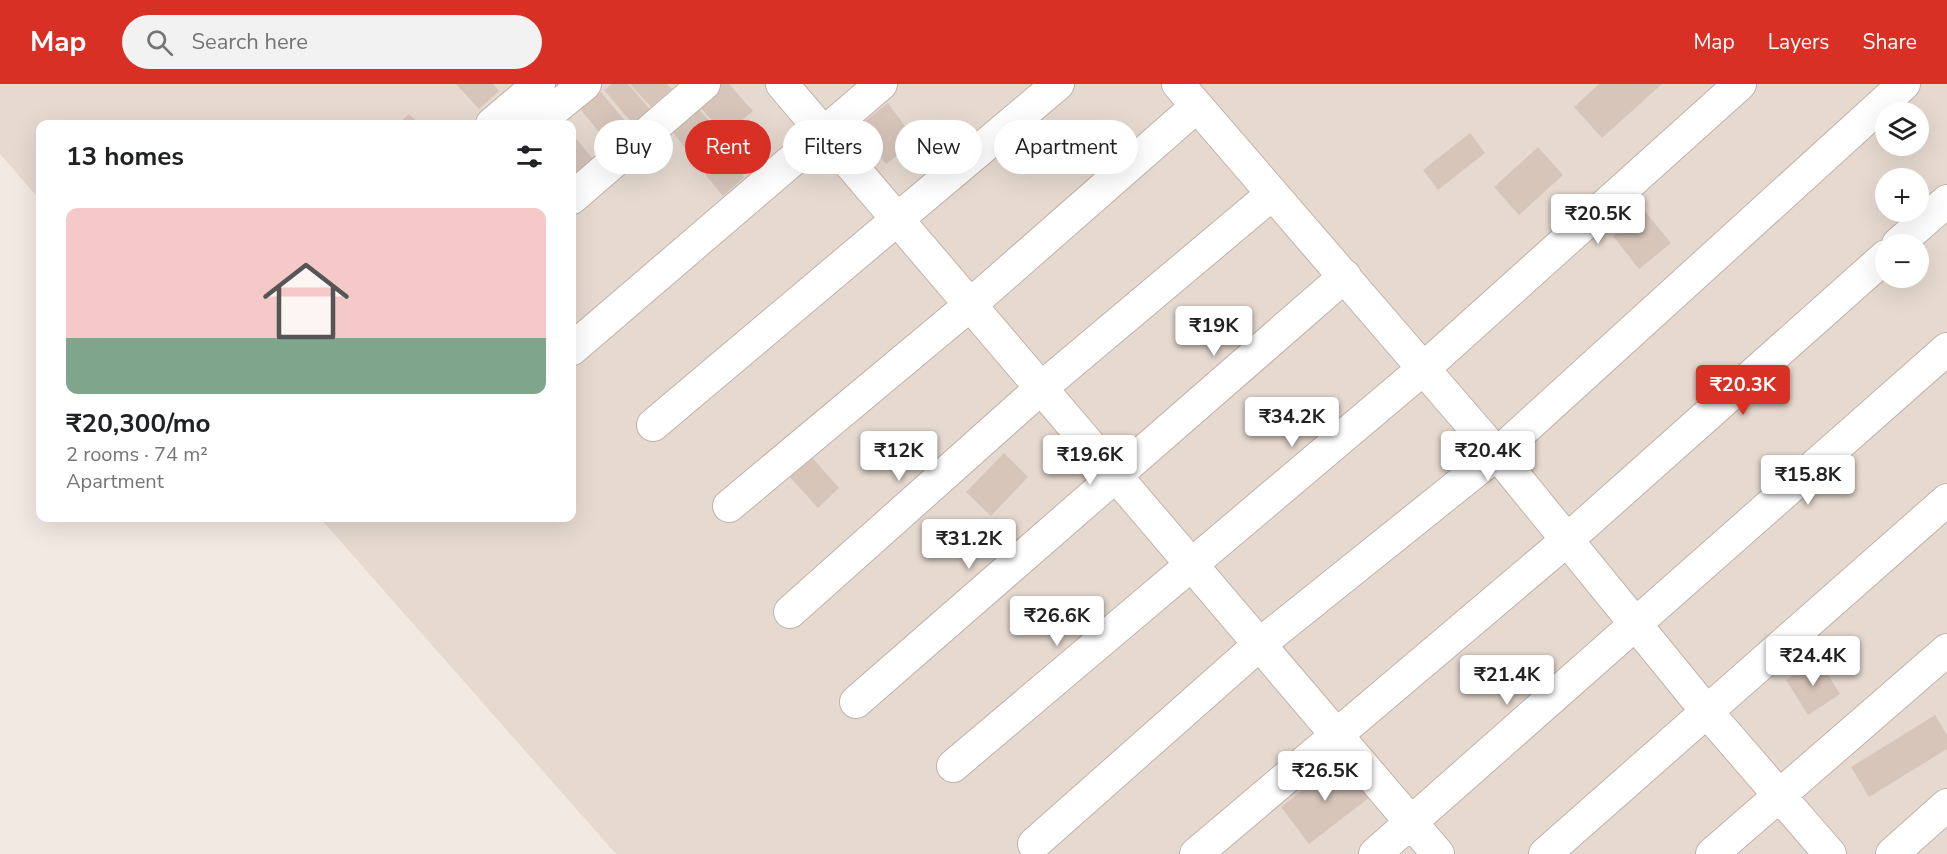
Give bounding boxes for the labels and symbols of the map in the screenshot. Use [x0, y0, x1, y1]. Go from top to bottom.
pin: ₹20.5K [1549, 194, 1647, 245]
pin: ₹19K [1178, 306, 1250, 357]
pin: ₹20.3K [1694, 365, 1792, 416]
pin: ₹34.2K [1243, 397, 1341, 448]
pin: ₹12K [863, 431, 935, 482]
pin: ₹20.4K [1439, 431, 1537, 482]
pin: ₹19.6K [1041, 435, 1139, 486]
pin: ₹15.8K [1759, 455, 1857, 506]
pin: ₹31.2K [920, 519, 1018, 570]
pin: ₹26.6K [1008, 596, 1106, 647]
pin: ₹24.4K [1764, 636, 1862, 687]
pin: ₹21.4K [1458, 655, 1556, 706]
pin: ₹26.5K [1276, 751, 1374, 802]

